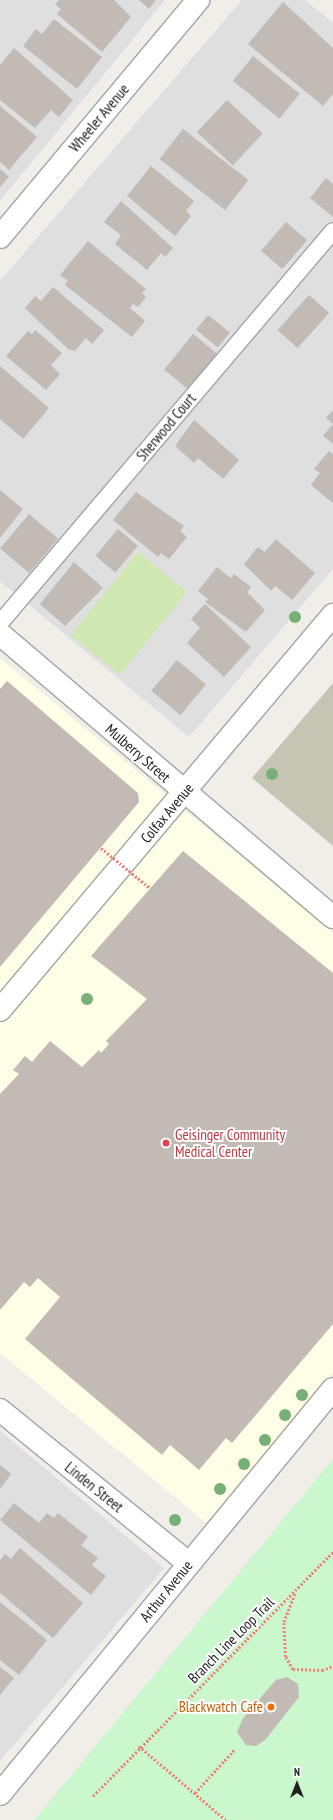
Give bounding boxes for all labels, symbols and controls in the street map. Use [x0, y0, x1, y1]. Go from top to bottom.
street label: Wheeler Avenue [65, 80, 133, 156]
street label: Sherwood Court [133, 390, 199, 464]
street label: Mulberry Street [102, 720, 174, 786]
street label: Colfax Avenue [136, 779, 198, 847]
place label: Geisinger Community Medical Center [175, 1125, 285, 1160]
marker: Geisinger Community Medical Center [160, 1137, 172, 1149]
street label: Linden Street [61, 1458, 127, 1516]
street label: Arthur Avenue [136, 1557, 196, 1625]
street label: Branch Line Loop Trail [184, 1593, 278, 1687]
place label: Blackwatch Cafe [179, 1698, 263, 1716]
marker: Blackwatch Cafe [266, 1702, 276, 1712]
north arrow [277, 1764, 317, 1804]
text: N [294, 1765, 300, 1779]

